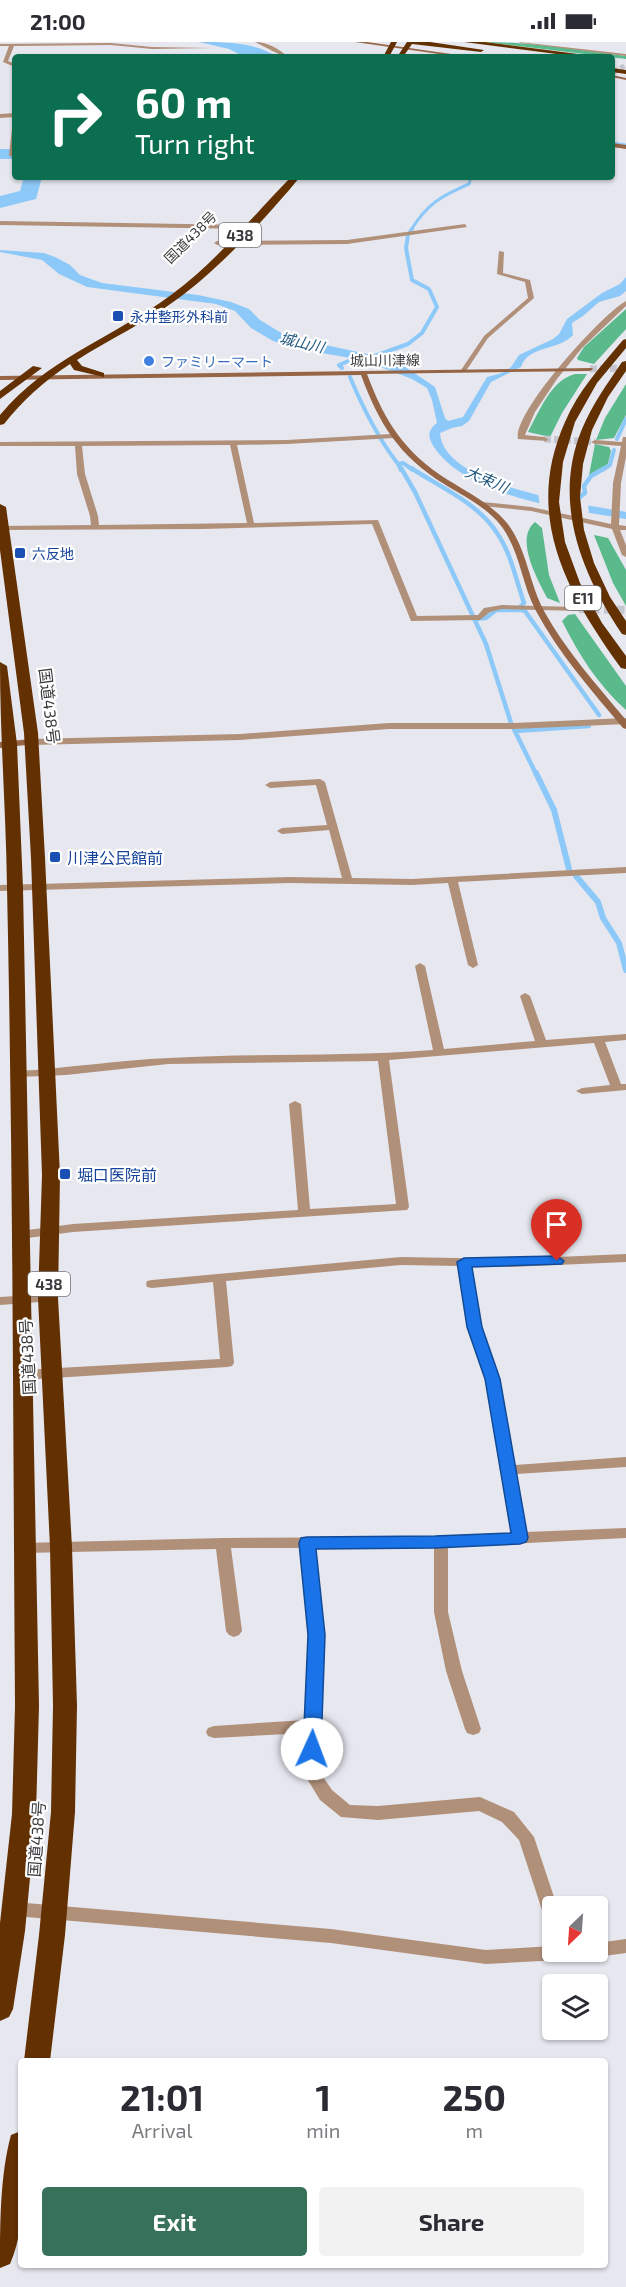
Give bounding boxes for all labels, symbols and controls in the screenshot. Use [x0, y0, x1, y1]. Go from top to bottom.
text: 21:00 [30, 8, 86, 34]
text: 60 m [135, 76, 232, 126]
icon: right [36, 78, 114, 156]
text: Turn right [135, 127, 255, 159]
street label: 国道438号 [160, 207, 220, 267]
road number: 438 [219, 223, 261, 247]
place label: 永井整形外科前 [130, 308, 228, 325]
marker: 永井整形外科前 [111, 309, 125, 323]
water label: 城山川 [278, 328, 328, 356]
street label: 城山川津線 [350, 351, 420, 369]
place label: ファミリーマート [161, 353, 273, 370]
marker: ファミリーマート [142, 354, 156, 368]
water label: 大束川 [463, 462, 513, 497]
place label: 六反地 [32, 545, 74, 562]
marker: 六反地 [13, 546, 27, 560]
road number: E11 [565, 586, 601, 610]
street label: 国道438号 [36, 667, 64, 745]
place label: 川津公民館前 [67, 848, 163, 867]
marker: 川津公民館前 [48, 850, 62, 864]
place label: 堀口医院前 [77, 1165, 157, 1184]
marker: 堀口医院前 [58, 1167, 72, 1181]
pin [531, 1199, 582, 1261]
icon: arrive [540, 1208, 573, 1241]
road number: 438 [28, 1272, 70, 1296]
street label: 国道438号 [16, 1318, 38, 1396]
position arrow [280, 1717, 344, 1781]
street label: 国道438号 [24, 1800, 48, 1878]
north arrow [542, 1896, 608, 1962]
map controls [542, 1896, 608, 2040]
button: layers [542, 1974, 608, 2040]
text: 21:01 [120, 2075, 204, 2118]
text: 1 [315, 2075, 331, 2118]
text: 250 [442, 2075, 506, 2118]
text: Arrival [132, 2118, 193, 2142]
text: min [306, 2118, 340, 2142]
text: m [465, 2118, 483, 2142]
button: Exit [42, 2187, 307, 2256]
button: Share [319, 2187, 584, 2256]

